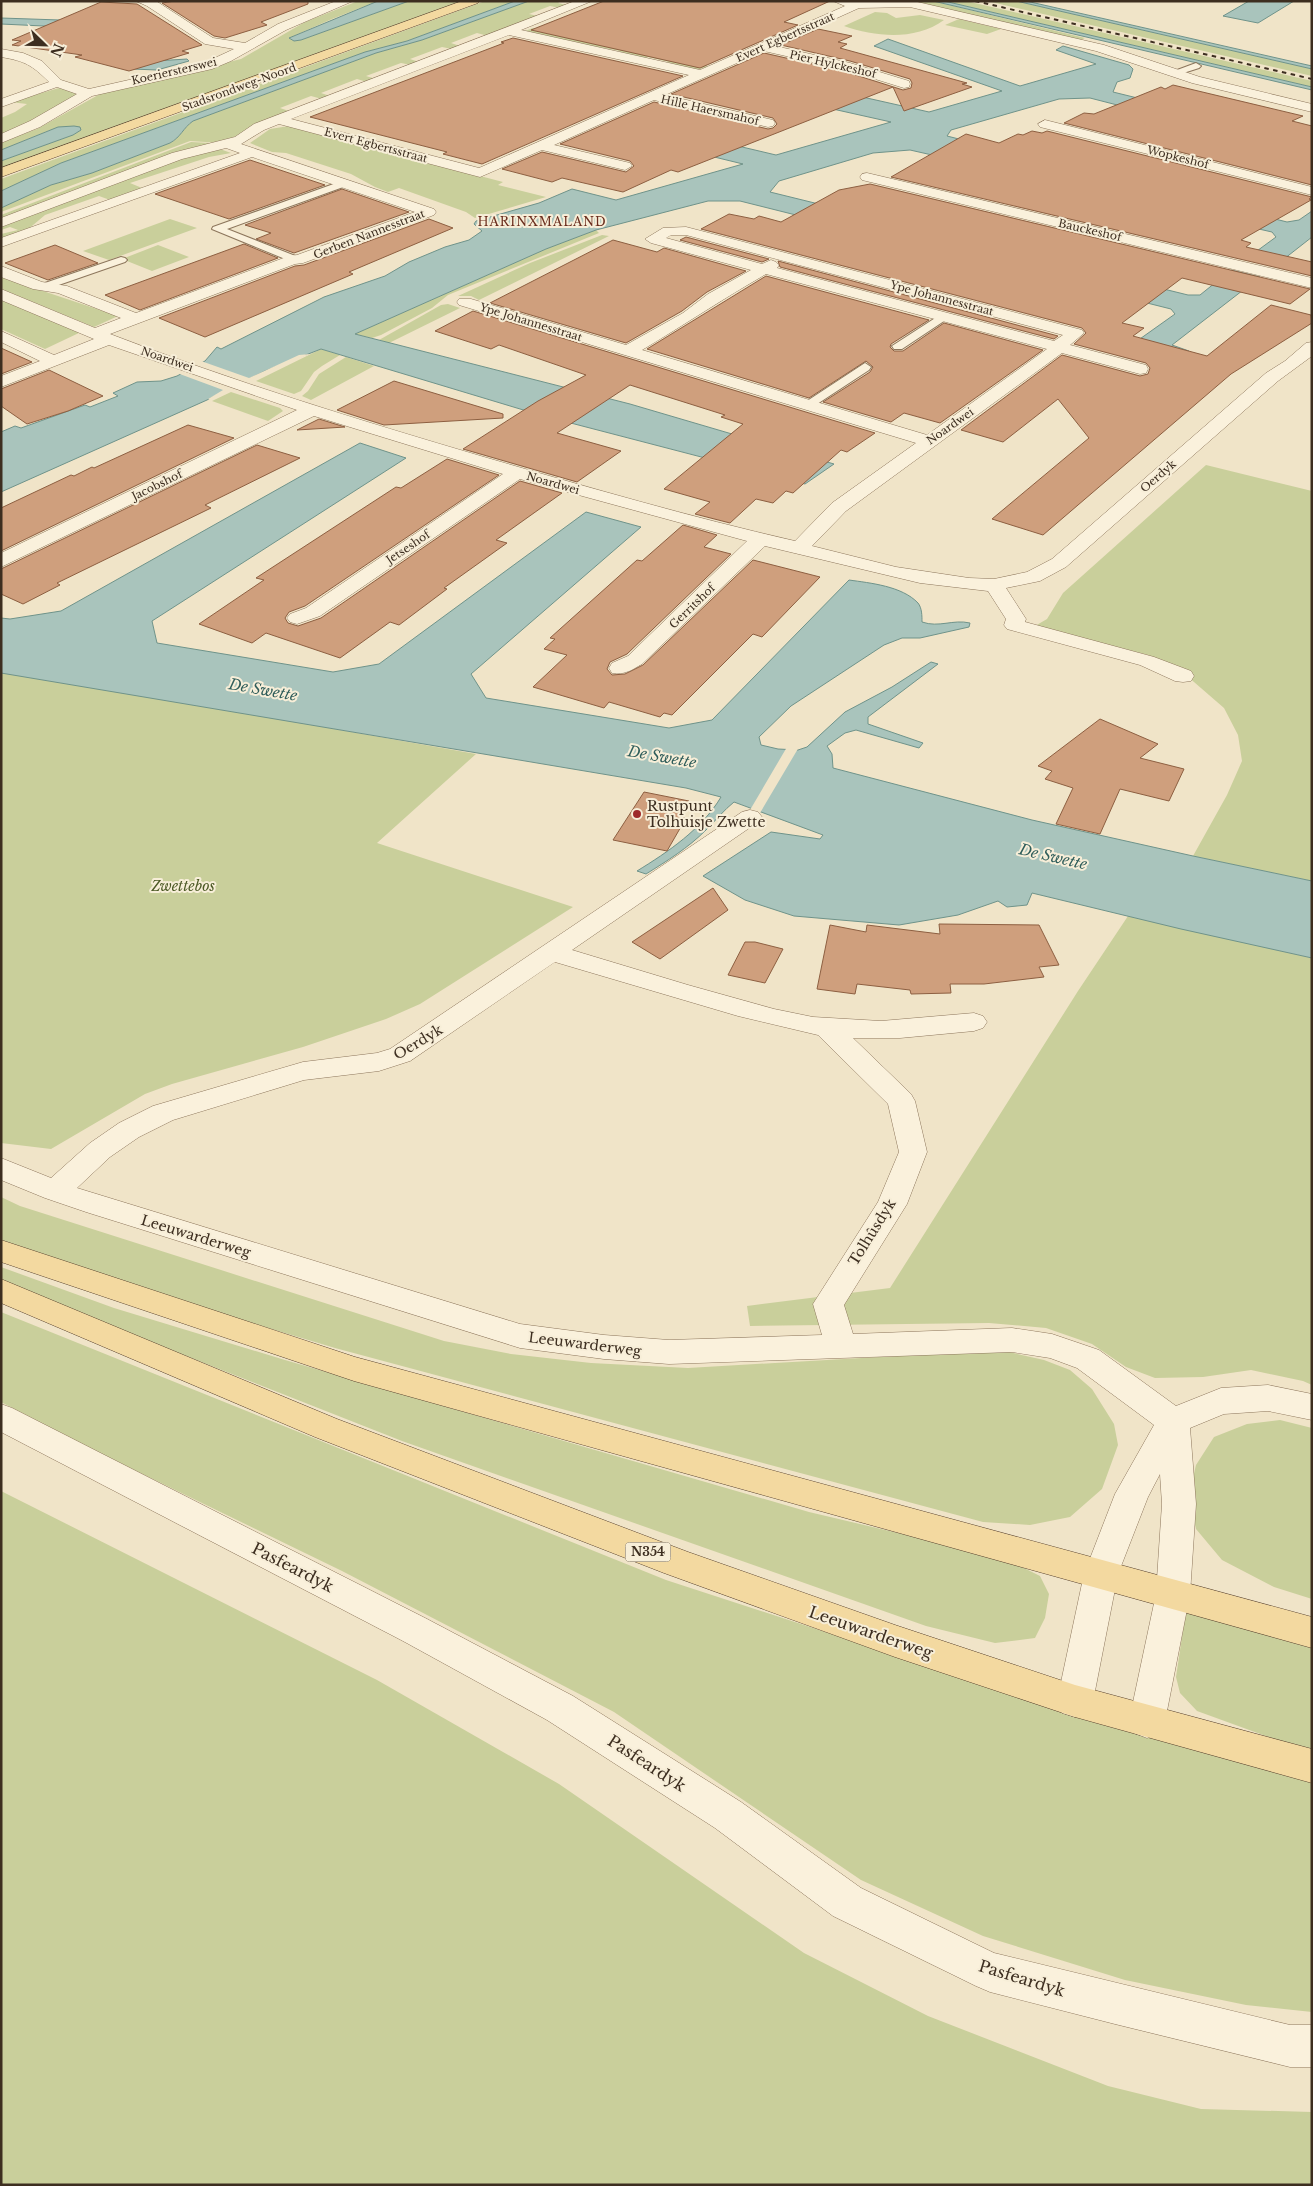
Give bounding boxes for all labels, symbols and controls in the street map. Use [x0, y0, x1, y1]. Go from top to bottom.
street label: Evert Egbertsstraat [734, 9, 837, 65]
north arrow [20, 20, 70, 70]
text: N [46, 41, 68, 60]
street label: Pier Hylckeshof [788, 47, 879, 81]
street label: Koeriersterswei [130, 54, 218, 88]
street label: Stadsrondweg-Noord [180, 60, 299, 114]
street label: Hille Haersmahof [659, 92, 762, 128]
street label: Evert Egbertsstraat [323, 124, 430, 166]
street label: Wopkeshof [1144, 142, 1212, 172]
street label: Gerben Nannesstraat [311, 206, 427, 262]
district label: HARINXMALAND [477, 214, 607, 229]
street label: Bauckeshof [1057, 216, 1125, 244]
street label: Ype Johannesstraat [888, 277, 996, 319]
street label: Ype Johannesstraat [477, 299, 585, 344]
street label: Noardwei [139, 343, 195, 375]
street label: Noardwei [924, 404, 977, 447]
street label: Oerdyk [1137, 456, 1179, 495]
street label: Jacobshof [128, 466, 186, 504]
street label: Noardwei [525, 469, 581, 497]
street label: Jetseshof [382, 526, 434, 568]
street label: Gerritshof [666, 580, 719, 631]
water label: De Swette [226, 674, 299, 705]
water label: De Swette [625, 741, 698, 772]
place label: Rustpunt Tolhuisje Zwette [647, 797, 765, 831]
marker: Rustpunt Tolhuisje Zwette [631, 808, 643, 820]
water label: De Swette [1016, 839, 1089, 874]
park label: Zwettebos [150, 877, 215, 895]
street label: Oerdyk [390, 1020, 446, 1064]
street label: Tolhûsdyk [844, 1195, 900, 1269]
street label: Leeuwarderweg [139, 1211, 254, 1261]
street label: Leeuwarderweg [527, 1328, 643, 1360]
street label: Pasfeardyk [249, 1538, 338, 1596]
road number: N354 [626, 1542, 670, 1561]
street label: Leeuwarderweg [806, 1601, 936, 1663]
street label: Pasfeardyk [604, 1730, 690, 1796]
street label: Pasfeardyk [976, 1955, 1068, 2001]

